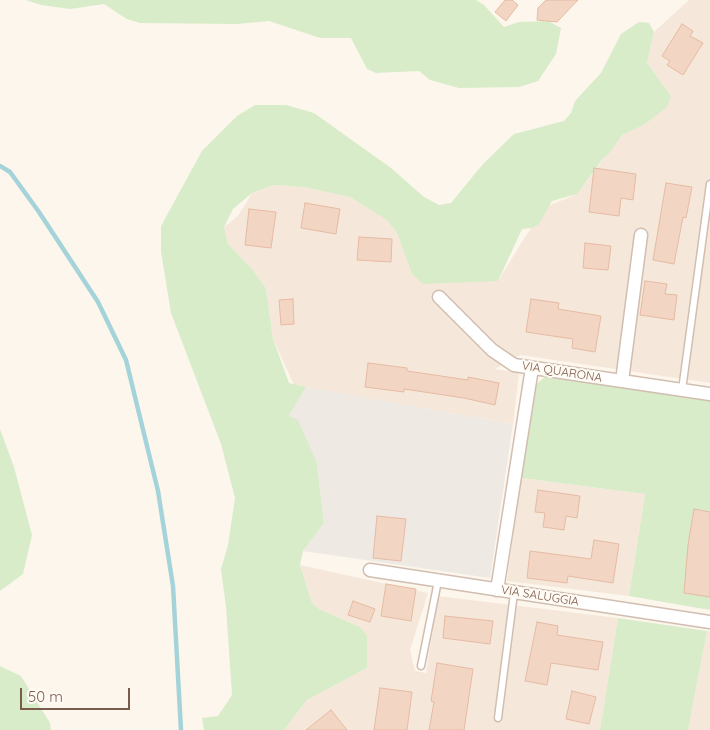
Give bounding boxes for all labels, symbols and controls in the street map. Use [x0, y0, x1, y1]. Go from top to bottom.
street label: VIA QUARONA [521, 359, 603, 385]
street label: VIA SALUGGIA [500, 583, 580, 609]
scale bar [22, 678, 132, 710]
text: 50 m [28, 687, 63, 706]

